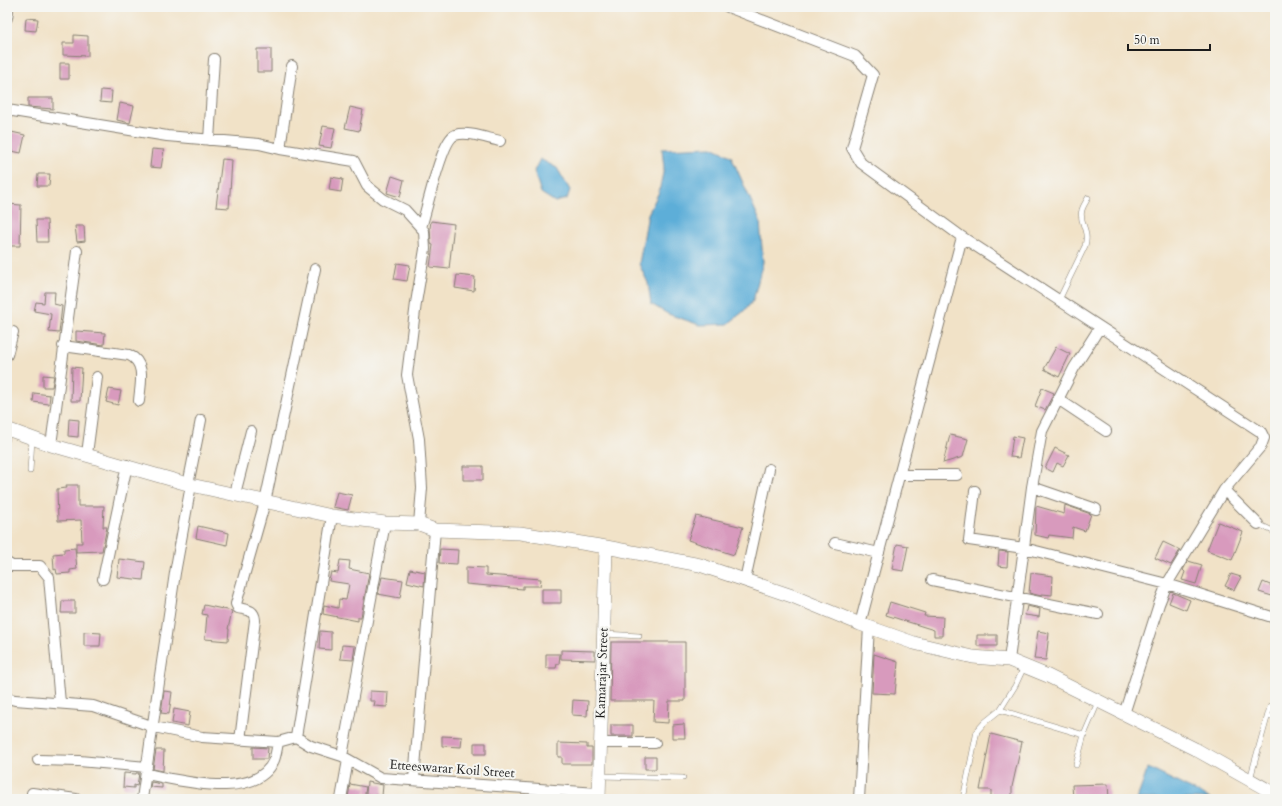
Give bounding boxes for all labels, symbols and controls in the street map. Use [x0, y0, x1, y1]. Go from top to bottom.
scale bar [1128, 26, 1210, 52]
text: 50 m [1134, 32, 1161, 48]
street label: Kamarajar Street [591, 627, 613, 719]
street label: Etteeswarar Koil Street [389, 756, 515, 782]

